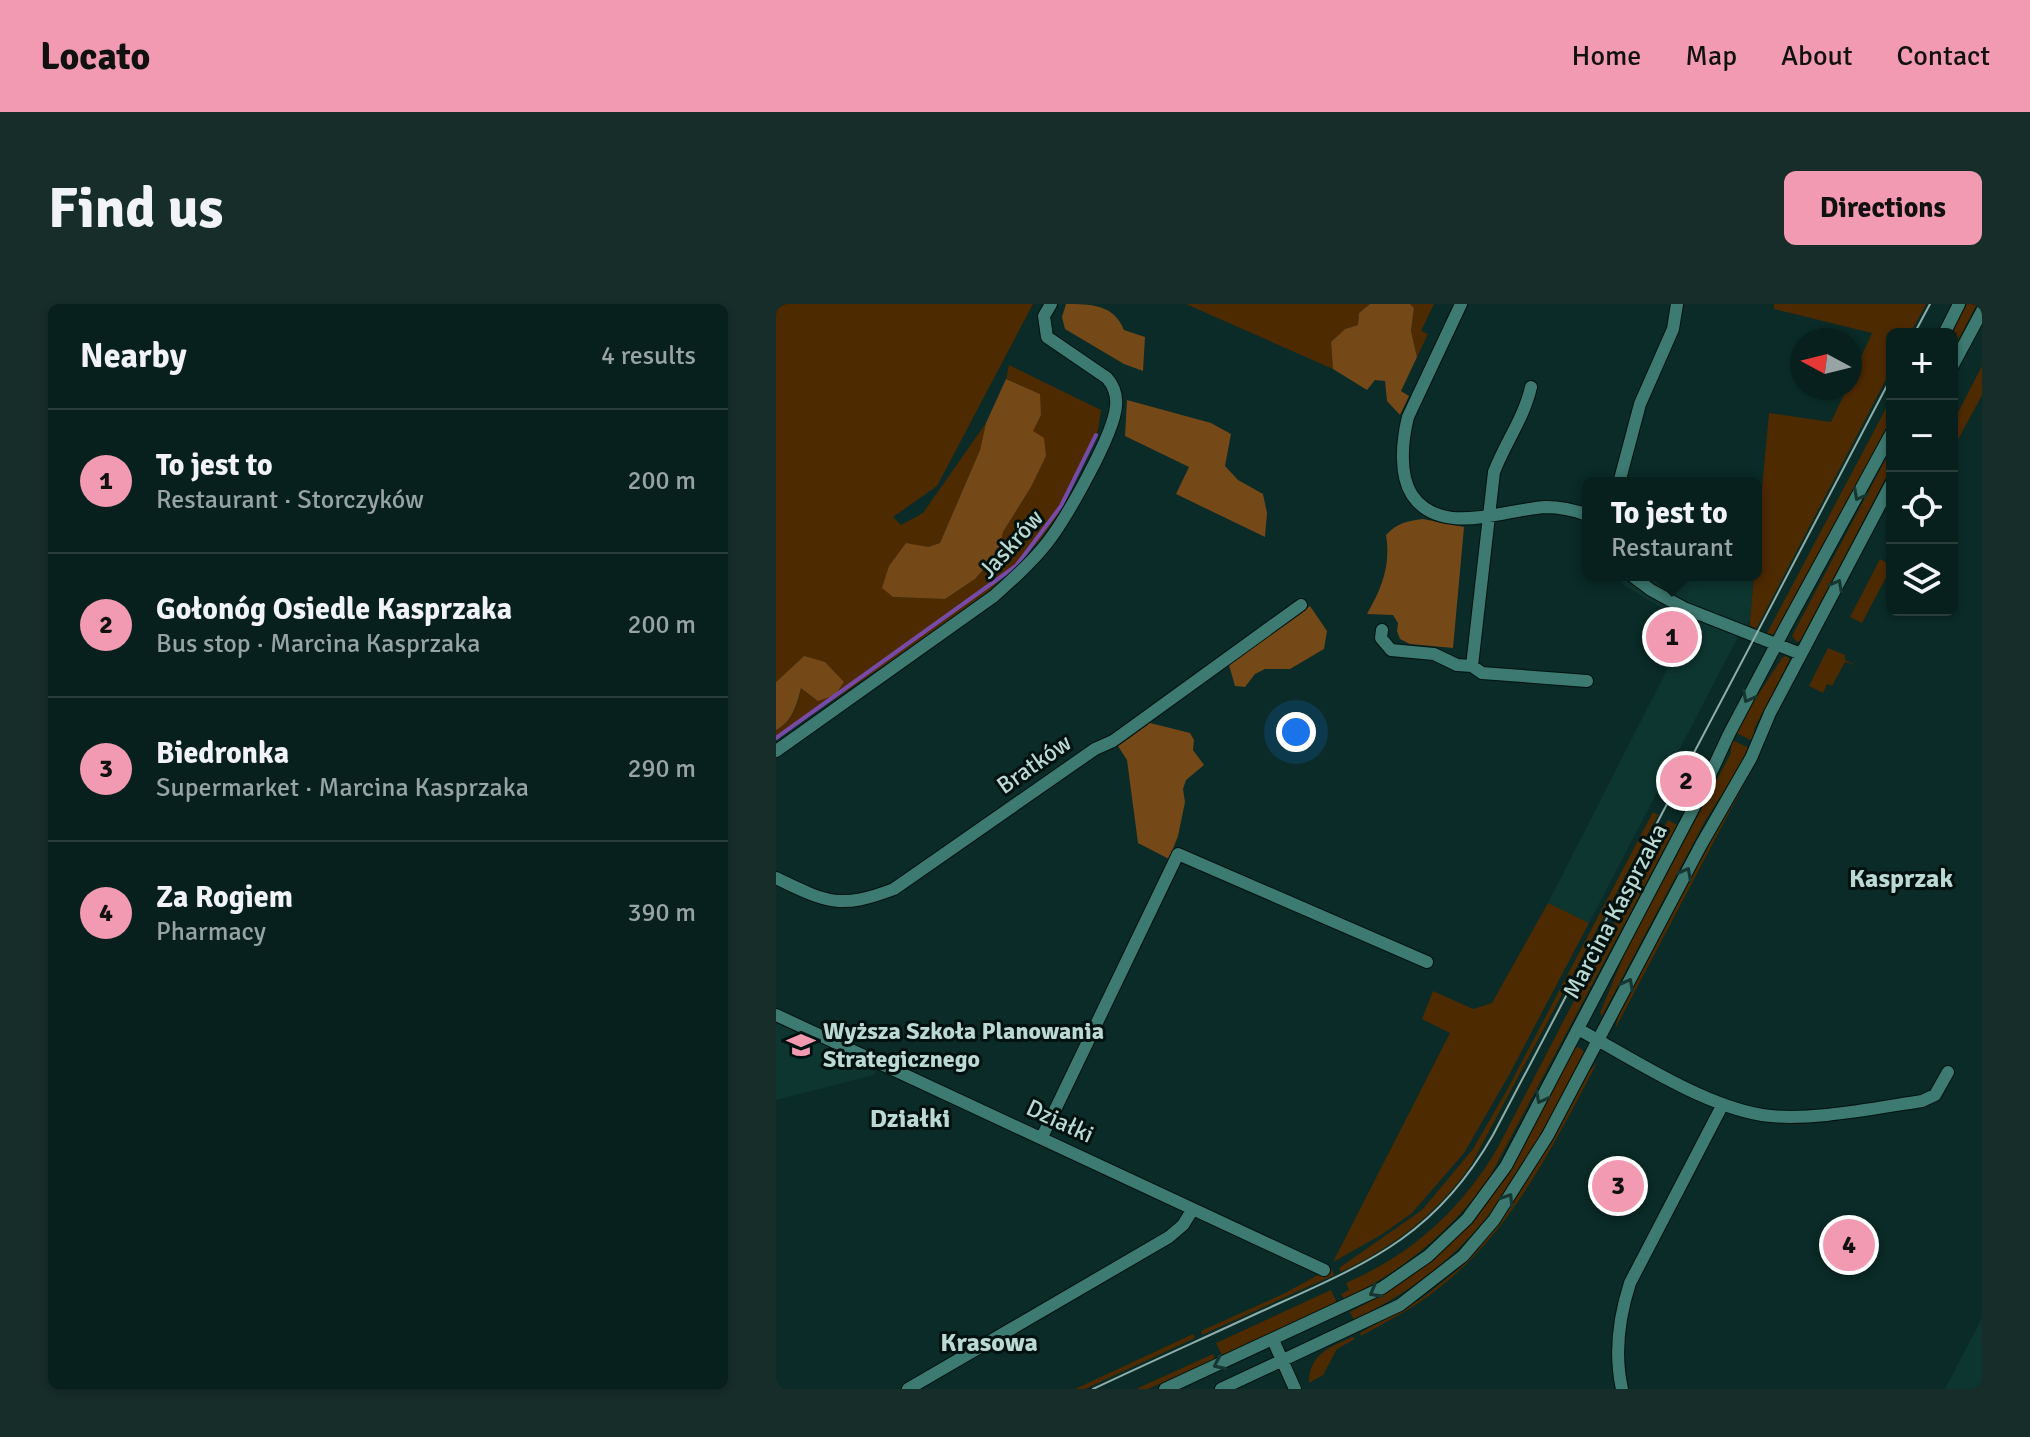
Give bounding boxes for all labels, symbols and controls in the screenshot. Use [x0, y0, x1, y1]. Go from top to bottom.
text: Locato [40, 33, 150, 80]
text: Home [1572, 39, 1641, 73]
text: Map [1685, 39, 1737, 73]
text: About [1781, 39, 1853, 73]
text: Contact [1897, 39, 1990, 73]
button: Directions [1784, 171, 1982, 245]
text: Find us [48, 174, 223, 243]
north arrow [1790, 328, 1862, 400]
map controls [1886, 328, 1958, 616]
button: + [1886, 328, 1958, 400]
text: Nearby [80, 335, 187, 377]
text: 4 results [601, 340, 696, 372]
button: − [1886, 400, 1958, 472]
text: To jest to [156, 447, 273, 484]
text: 1 [99, 465, 113, 497]
text: 200 m [627, 465, 696, 497]
button: locate [1886, 472, 1958, 544]
popup [1582, 477, 1762, 581]
text: Restaurant · Storczyków [156, 484, 424, 516]
one-way arrow [1853, 487, 1868, 501]
text: To jest to [1611, 495, 1728, 532]
street label: Jaskrów [972, 503, 1050, 585]
text: Restaurant [1611, 532, 1733, 564]
button: layers [1886, 544, 1958, 616]
one-way arrow [1828, 579, 1843, 594]
text: Gołonóg Osiedle Kasprzaka [156, 591, 512, 628]
pin: 1 [1646, 607, 1698, 667]
text: 2 [99, 609, 113, 641]
text: 200 m [627, 609, 696, 641]
text: Bus stop · Marcina Kasprzaka [156, 628, 480, 660]
one-way arrow [1743, 689, 1758, 704]
your location [1276, 712, 1316, 752]
street label: Bratków [991, 728, 1077, 800]
text: Biedronka [156, 735, 289, 772]
pin: 2 [1660, 751, 1712, 811]
text: 3 [99, 753, 113, 785]
text: 290 m [627, 753, 696, 785]
text: Supermarket · Marcina Kasprzaka [156, 772, 529, 804]
street label: Marcina Kasprzaka [1556, 818, 1674, 1004]
district label: Kasprzak [1849, 863, 1953, 895]
one-way arrow [1677, 866, 1692, 881]
text: Za Rogiem [156, 879, 293, 916]
text: 4 [99, 897, 113, 929]
text: 390 m [627, 897, 696, 929]
text: Pharmacy [156, 916, 266, 948]
one-way arrow [1618, 977, 1633, 992]
place label: Wyższa Szkoła Planowania Strategicznego [823, 1016, 1104, 1074]
school or university icon: Wyższa Szkoła Planowania Strategicznego [786, 1030, 816, 1060]
one-way arrow [1536, 1090, 1551, 1105]
street label: Działki [1021, 1092, 1099, 1150]
district label: Działki [870, 1103, 950, 1135]
pin: 3 [1592, 1156, 1644, 1216]
one-way arrow [1498, 1193, 1513, 1207]
pin: 4 [1823, 1215, 1875, 1275]
one-way arrow [1369, 1282, 1383, 1297]
district label: Krasowa [940, 1327, 1038, 1359]
one-way arrow [1213, 1355, 1227, 1371]

